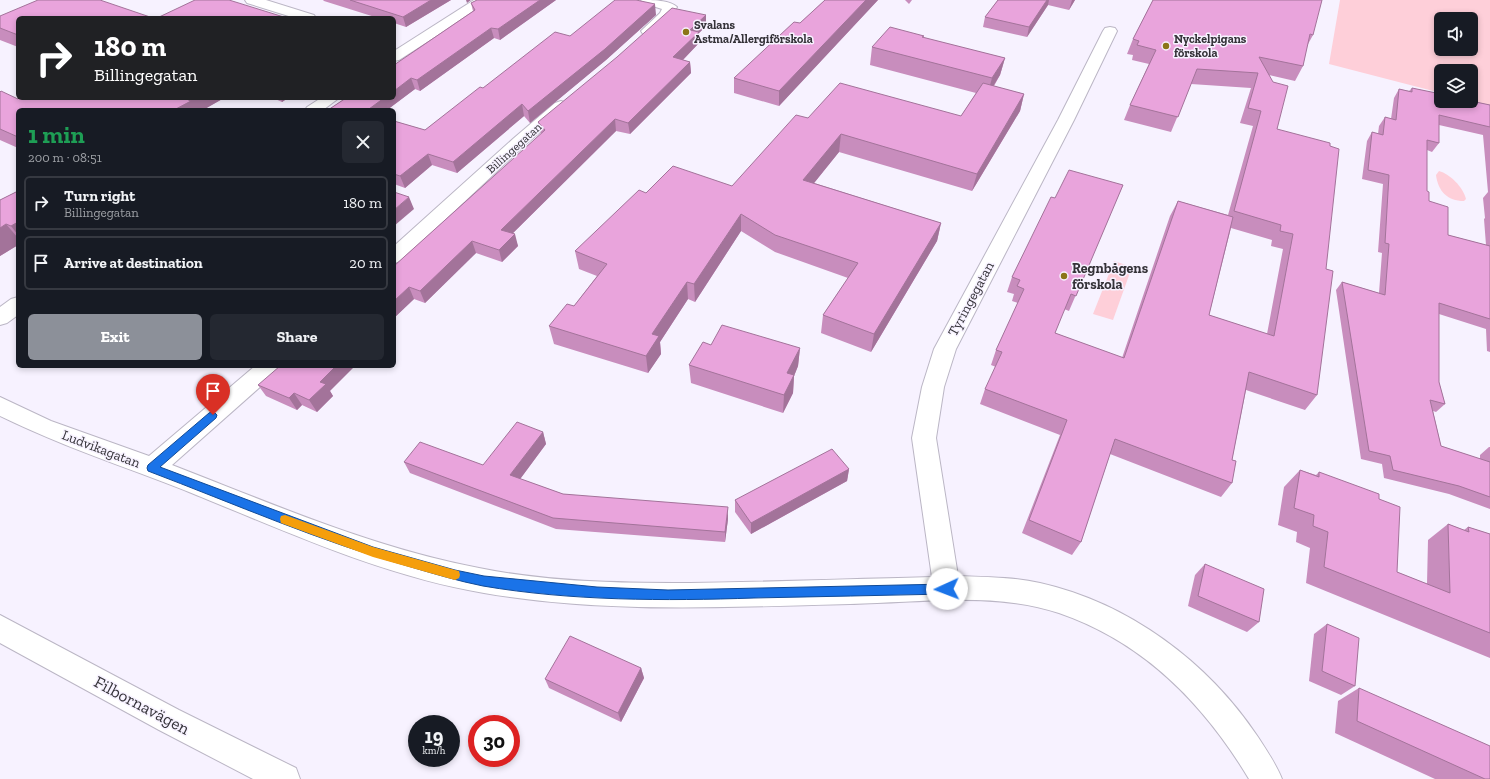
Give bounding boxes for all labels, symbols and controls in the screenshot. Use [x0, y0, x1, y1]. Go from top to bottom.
map controls [1434, 12, 1478, 108]
button: sound [1434, 12, 1478, 56]
place label: Svalans Astma/Allergiförskola [694, 18, 813, 46]
marker: Svalans Astma/Allergiförskola [681, 27, 691, 37]
text: 180 m [94, 30, 166, 63]
icon: right [28, 32, 80, 84]
place label: Nyckelpigans förskola [1174, 32, 1247, 60]
marker: Nyckelpigans förskola [1161, 41, 1171, 51]
text: Billingegatan [94, 64, 197, 86]
button: layers [1434, 64, 1478, 108]
text: 1 min [28, 120, 85, 149]
street label: Billingegatan [484, 120, 544, 176]
button: close [342, 121, 384, 163]
text: 200 m · 08:51 [28, 150, 102, 165]
text: Turn right [64, 187, 135, 205]
icon: right [30, 192, 52, 214]
text: 180 m [343, 194, 382, 212]
text: Billingegatan [64, 205, 139, 220]
icon: arrive [30, 252, 52, 274]
text: Arrive at destination [64, 254, 203, 272]
text: 20 m [349, 254, 382, 272]
street label: Tyringegatan [944, 259, 998, 339]
place label: Regnbågens förskola [1072, 260, 1149, 293]
marker: Regnbågens förskola [1059, 271, 1069, 281]
button: Exit [28, 314, 202, 360]
button: Share [210, 314, 384, 360]
pin [196, 374, 230, 415]
icon: arrive [202, 380, 224, 402]
street label: Ludvikagatan [59, 426, 143, 472]
position arrow [926, 568, 968, 610]
street label: Filbornavägen [91, 671, 193, 739]
speed limit sign: 30 [468, 715, 520, 767]
text: 19 [425, 724, 443, 748]
text: km/h [423, 745, 445, 757]

